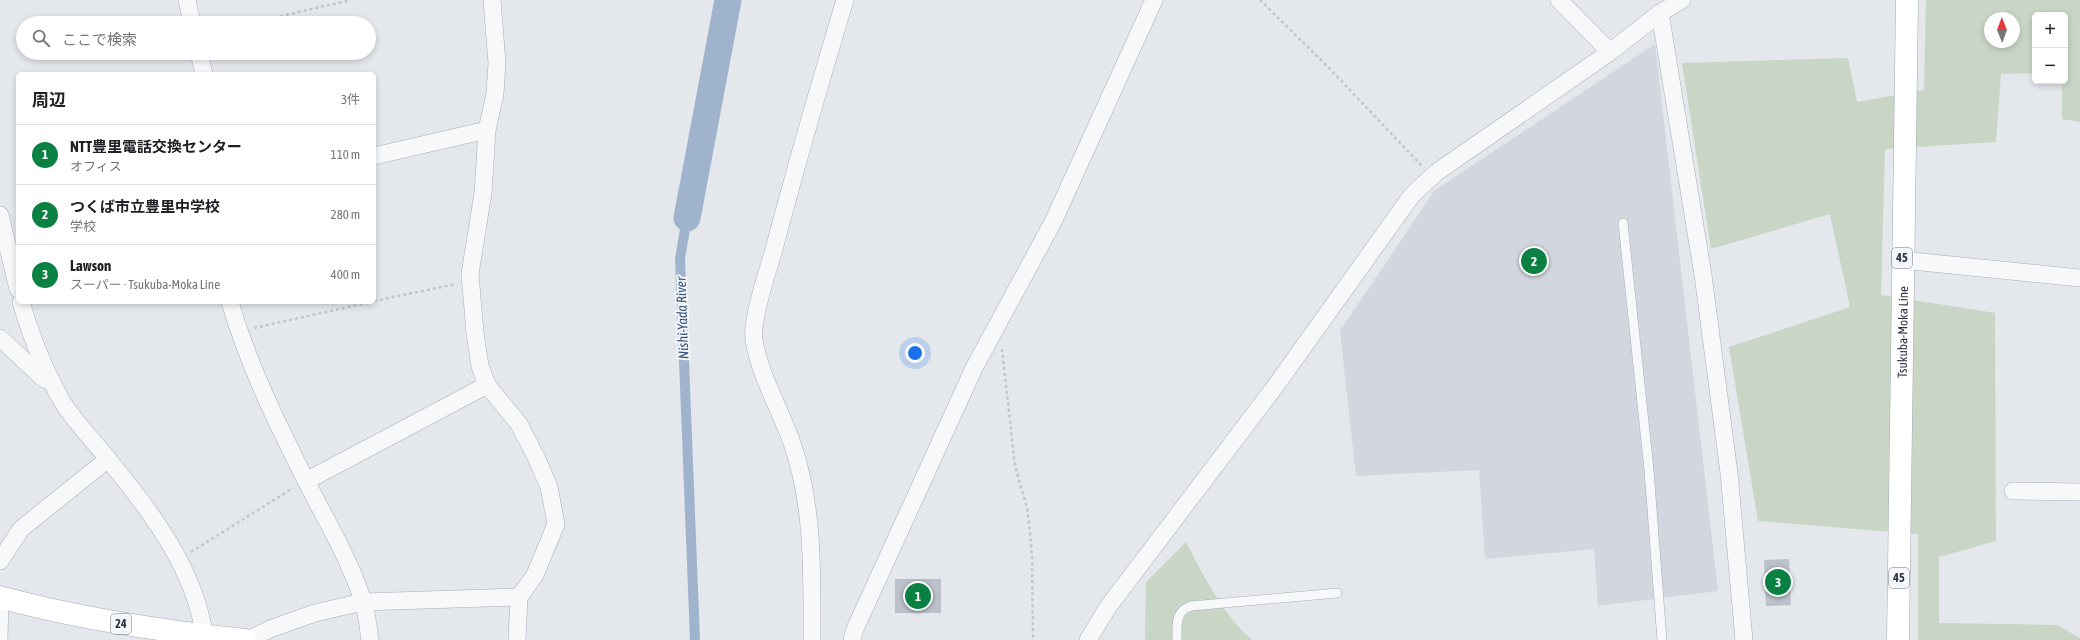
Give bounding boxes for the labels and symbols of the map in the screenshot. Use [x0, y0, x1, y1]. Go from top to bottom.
north arrow [1984, 12, 2020, 48]
pin: 2 [1521, 246, 1547, 276]
road number: 45 [1892, 248, 1912, 268]
water label: Nishi-Yada River [673, 276, 691, 359]
street label: Tsukuba-Moka Line [1894, 286, 1910, 378]
your location [905, 343, 925, 363]
pin: 3 [1765, 567, 1791, 597]
road number: 45 [1889, 568, 1909, 588]
pin: 1 [905, 581, 931, 611]
road number: 24 [111, 614, 131, 634]

